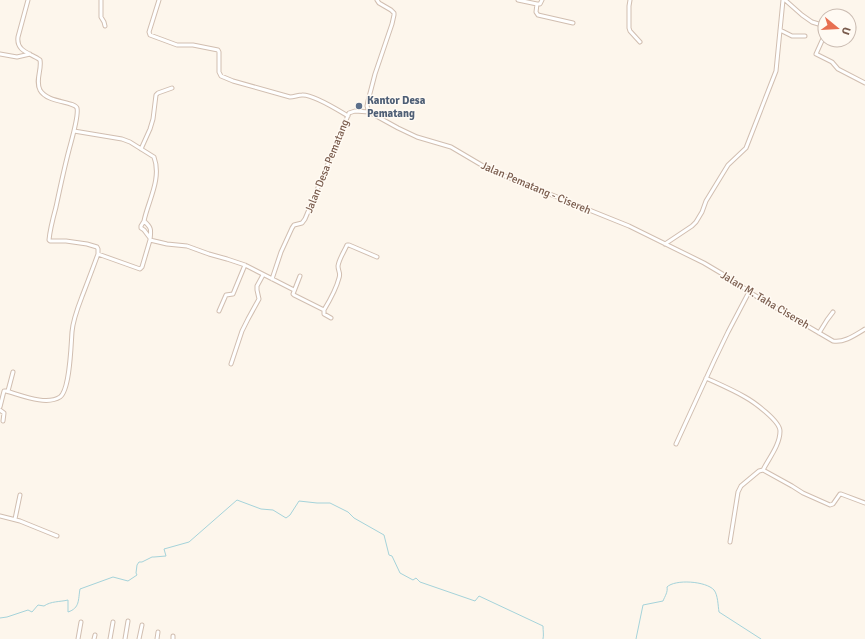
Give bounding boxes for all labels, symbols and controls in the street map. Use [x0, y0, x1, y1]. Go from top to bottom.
north arrow [817, 8, 857, 48]
text: U [839, 25, 853, 36]
place label: Kantor Desa Pematang [367, 94, 426, 120]
marker: Kantor Desa Pematang [354, 101, 364, 111]
street label: Jalan Desa Pematang [302, 117, 352, 215]
street label: Jalan Pematang - Cisereh [479, 159, 593, 217]
street label: Jalan M. Taha Cisereh [718, 268, 812, 332]

